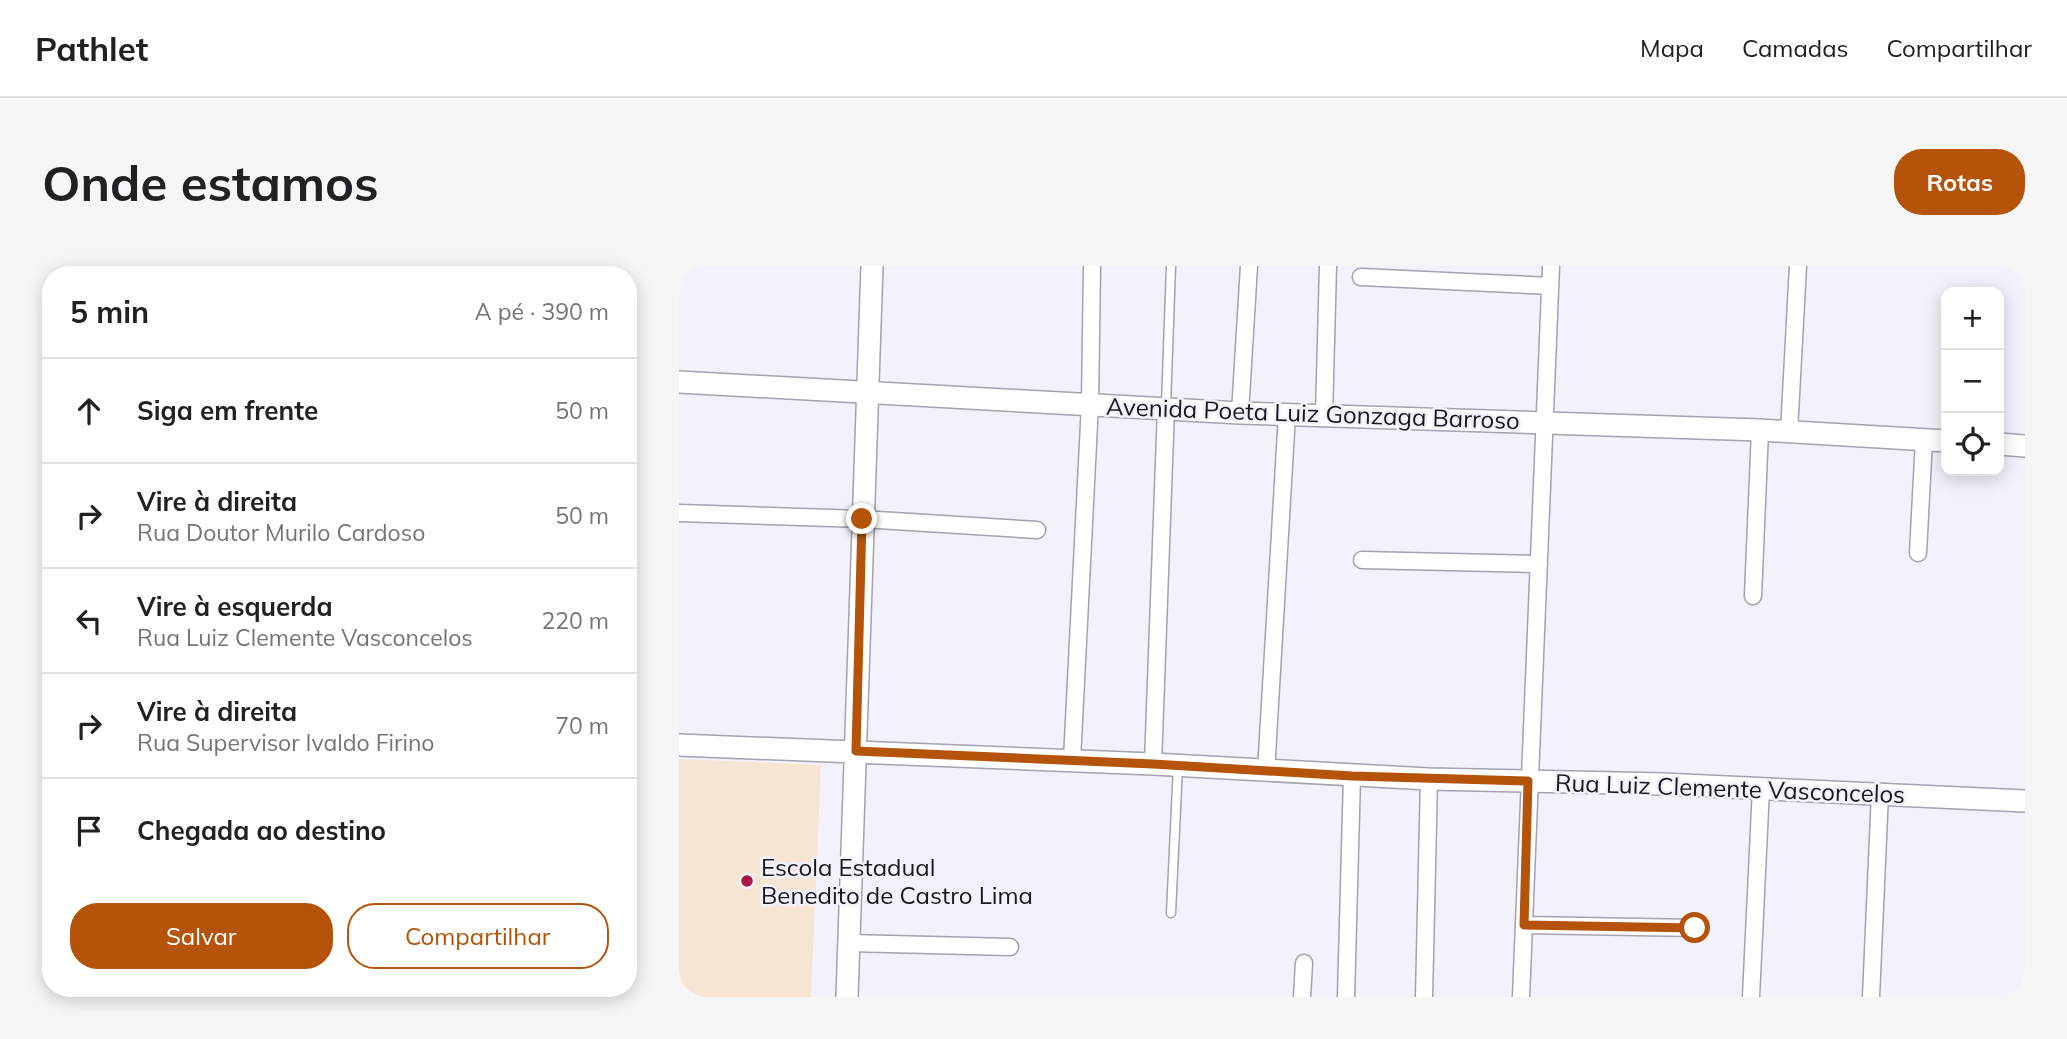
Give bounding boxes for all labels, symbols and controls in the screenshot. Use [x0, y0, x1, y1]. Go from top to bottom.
text: Pathlet [35, 28, 148, 69]
text: Mapa [1640, 33, 1704, 63]
text: Camadas [1742, 33, 1849, 63]
text: Compartilhar [1887, 33, 2032, 63]
button: Rotas [1894, 149, 2025, 215]
text: Onde estamos [42, 152, 378, 213]
map controls [1941, 287, 2004, 476]
button: + [1941, 287, 2004, 350]
text: 5 min [70, 293, 149, 331]
text: A pé · 390 m [475, 297, 609, 326]
button: − [1941, 350, 2004, 413]
street label: Avenida Poeta Luiz Gonzaga Barroso [1106, 391, 1520, 435]
icon: ahead [70, 392, 108, 430]
text: Siga em frente [137, 394, 318, 427]
text: 50 m [555, 396, 609, 425]
button: locate [1941, 413, 2004, 476]
text: Vire à direita [137, 485, 297, 518]
icon: right [70, 497, 108, 535]
text: 50 m [555, 501, 609, 530]
route end [846, 503, 877, 534]
text: Rua Doutor Murilo Cardoso [137, 518, 425, 547]
text: Vire à esquerda [137, 590, 333, 623]
icon: left [70, 602, 108, 640]
text: 220 m [541, 606, 609, 635]
text: Rua Luiz Clemente Vasconcelos [137, 623, 473, 652]
text: Vire à direita [137, 695, 297, 728]
icon: right [70, 707, 108, 745]
text: 70 m [555, 711, 609, 740]
text: Rua Supervisor Ivaldo Firino [137, 728, 435, 757]
street label: Rua Luiz Clemente Vasconcelos [1554, 767, 1906, 809]
icon: arrive [70, 812, 108, 850]
text: Chegada ao destino [137, 814, 386, 847]
place label: Escola Estadual Benedito de Castro Lima [761, 852, 1033, 910]
marker: Escola Estadual Benedito de Castro Lima [739, 873, 755, 889]
button: Salvar [70, 903, 333, 969]
button: Compartilhar [347, 903, 609, 969]
route start [1679, 912, 1710, 943]

